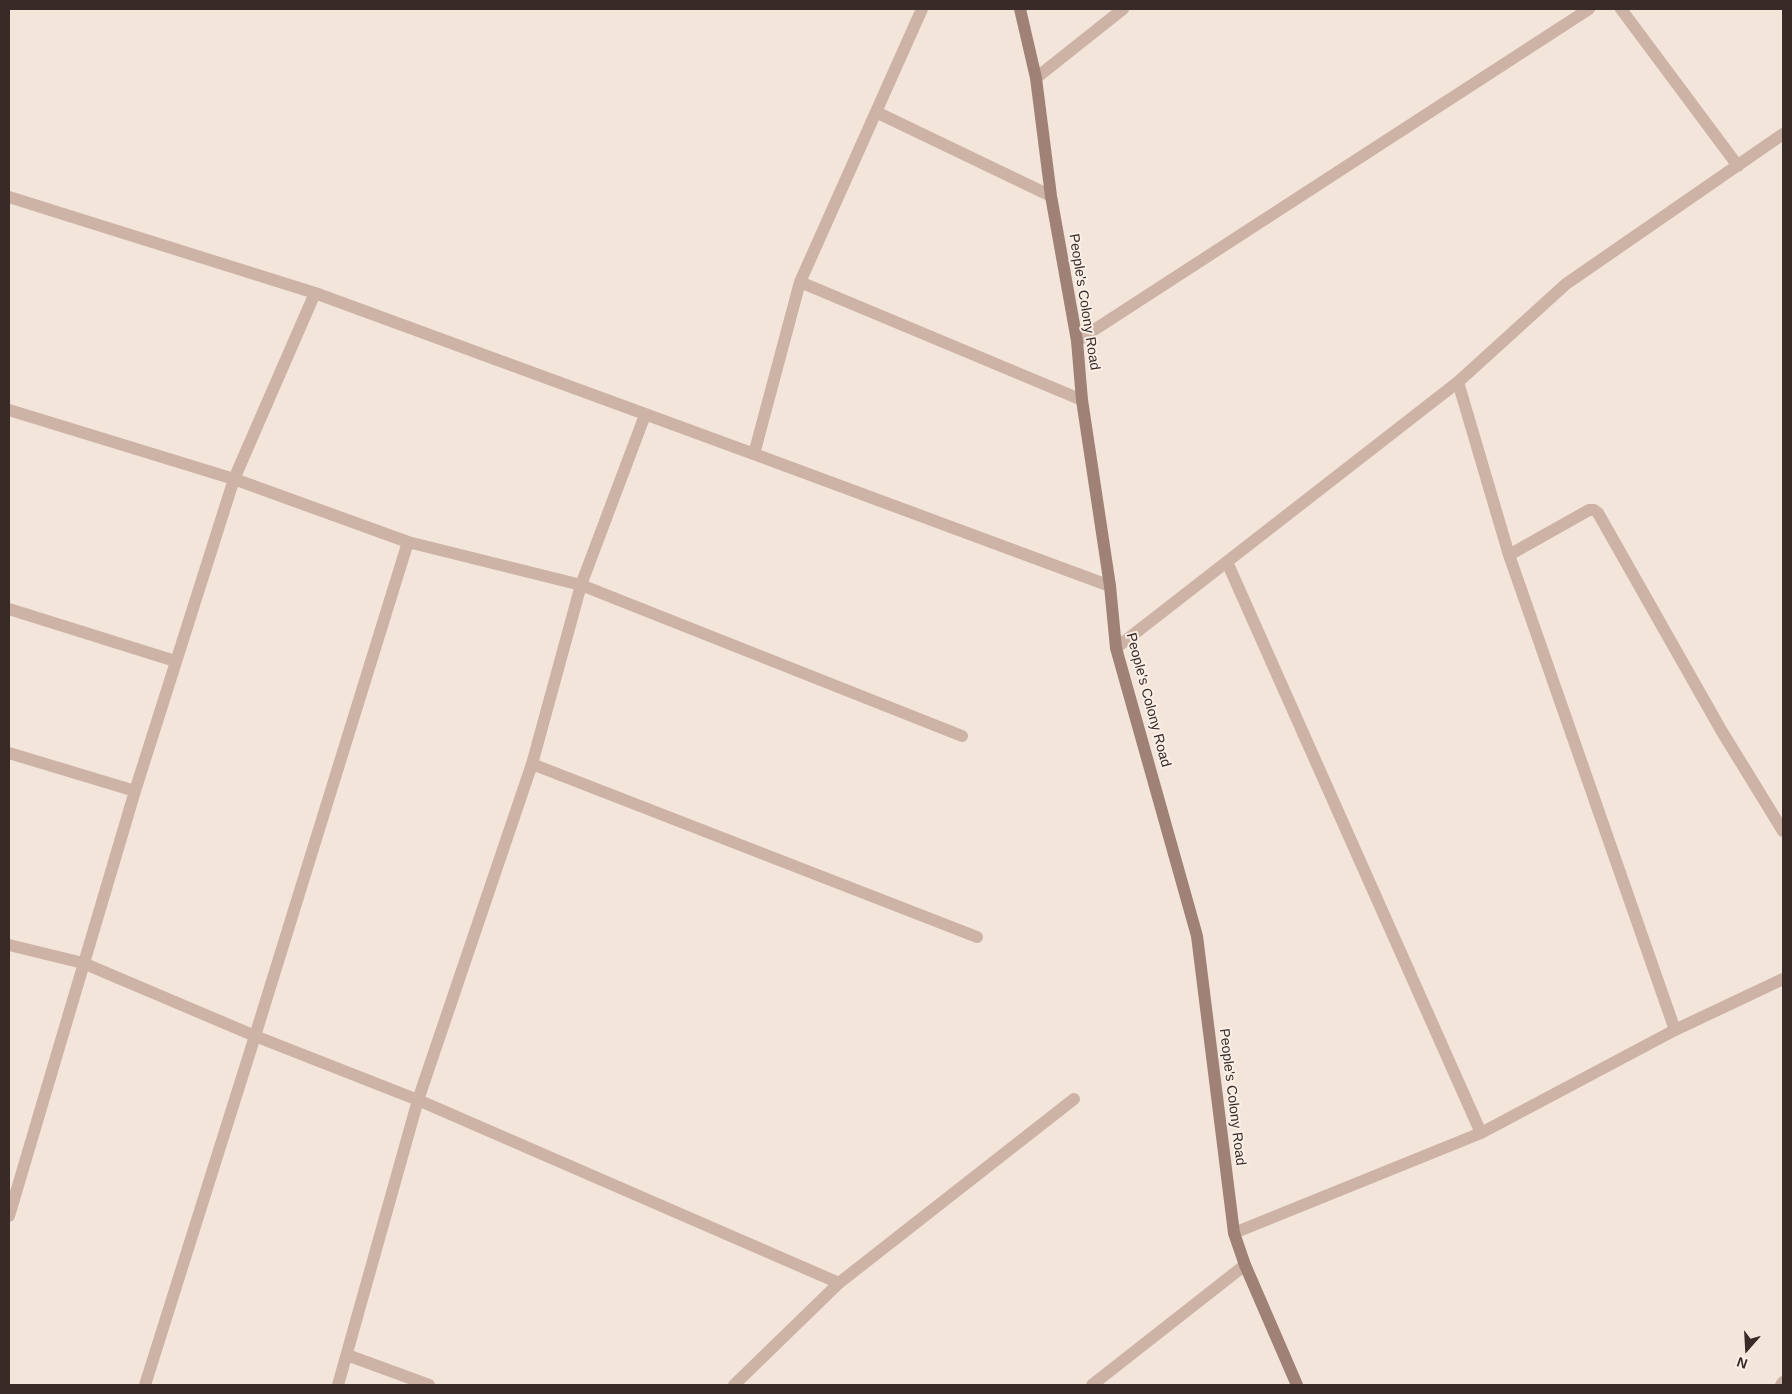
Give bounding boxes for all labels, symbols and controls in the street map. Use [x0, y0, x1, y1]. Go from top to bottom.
street label: People's Colony Road [1065, 232, 1103, 372]
street label: People's Colony Road [1122, 631, 1174, 769]
street label: People's Colony Road [1215, 1027, 1249, 1167]
north arrow [1722, 1324, 1772, 1374]
text: N [1735, 1354, 1750, 1372]

